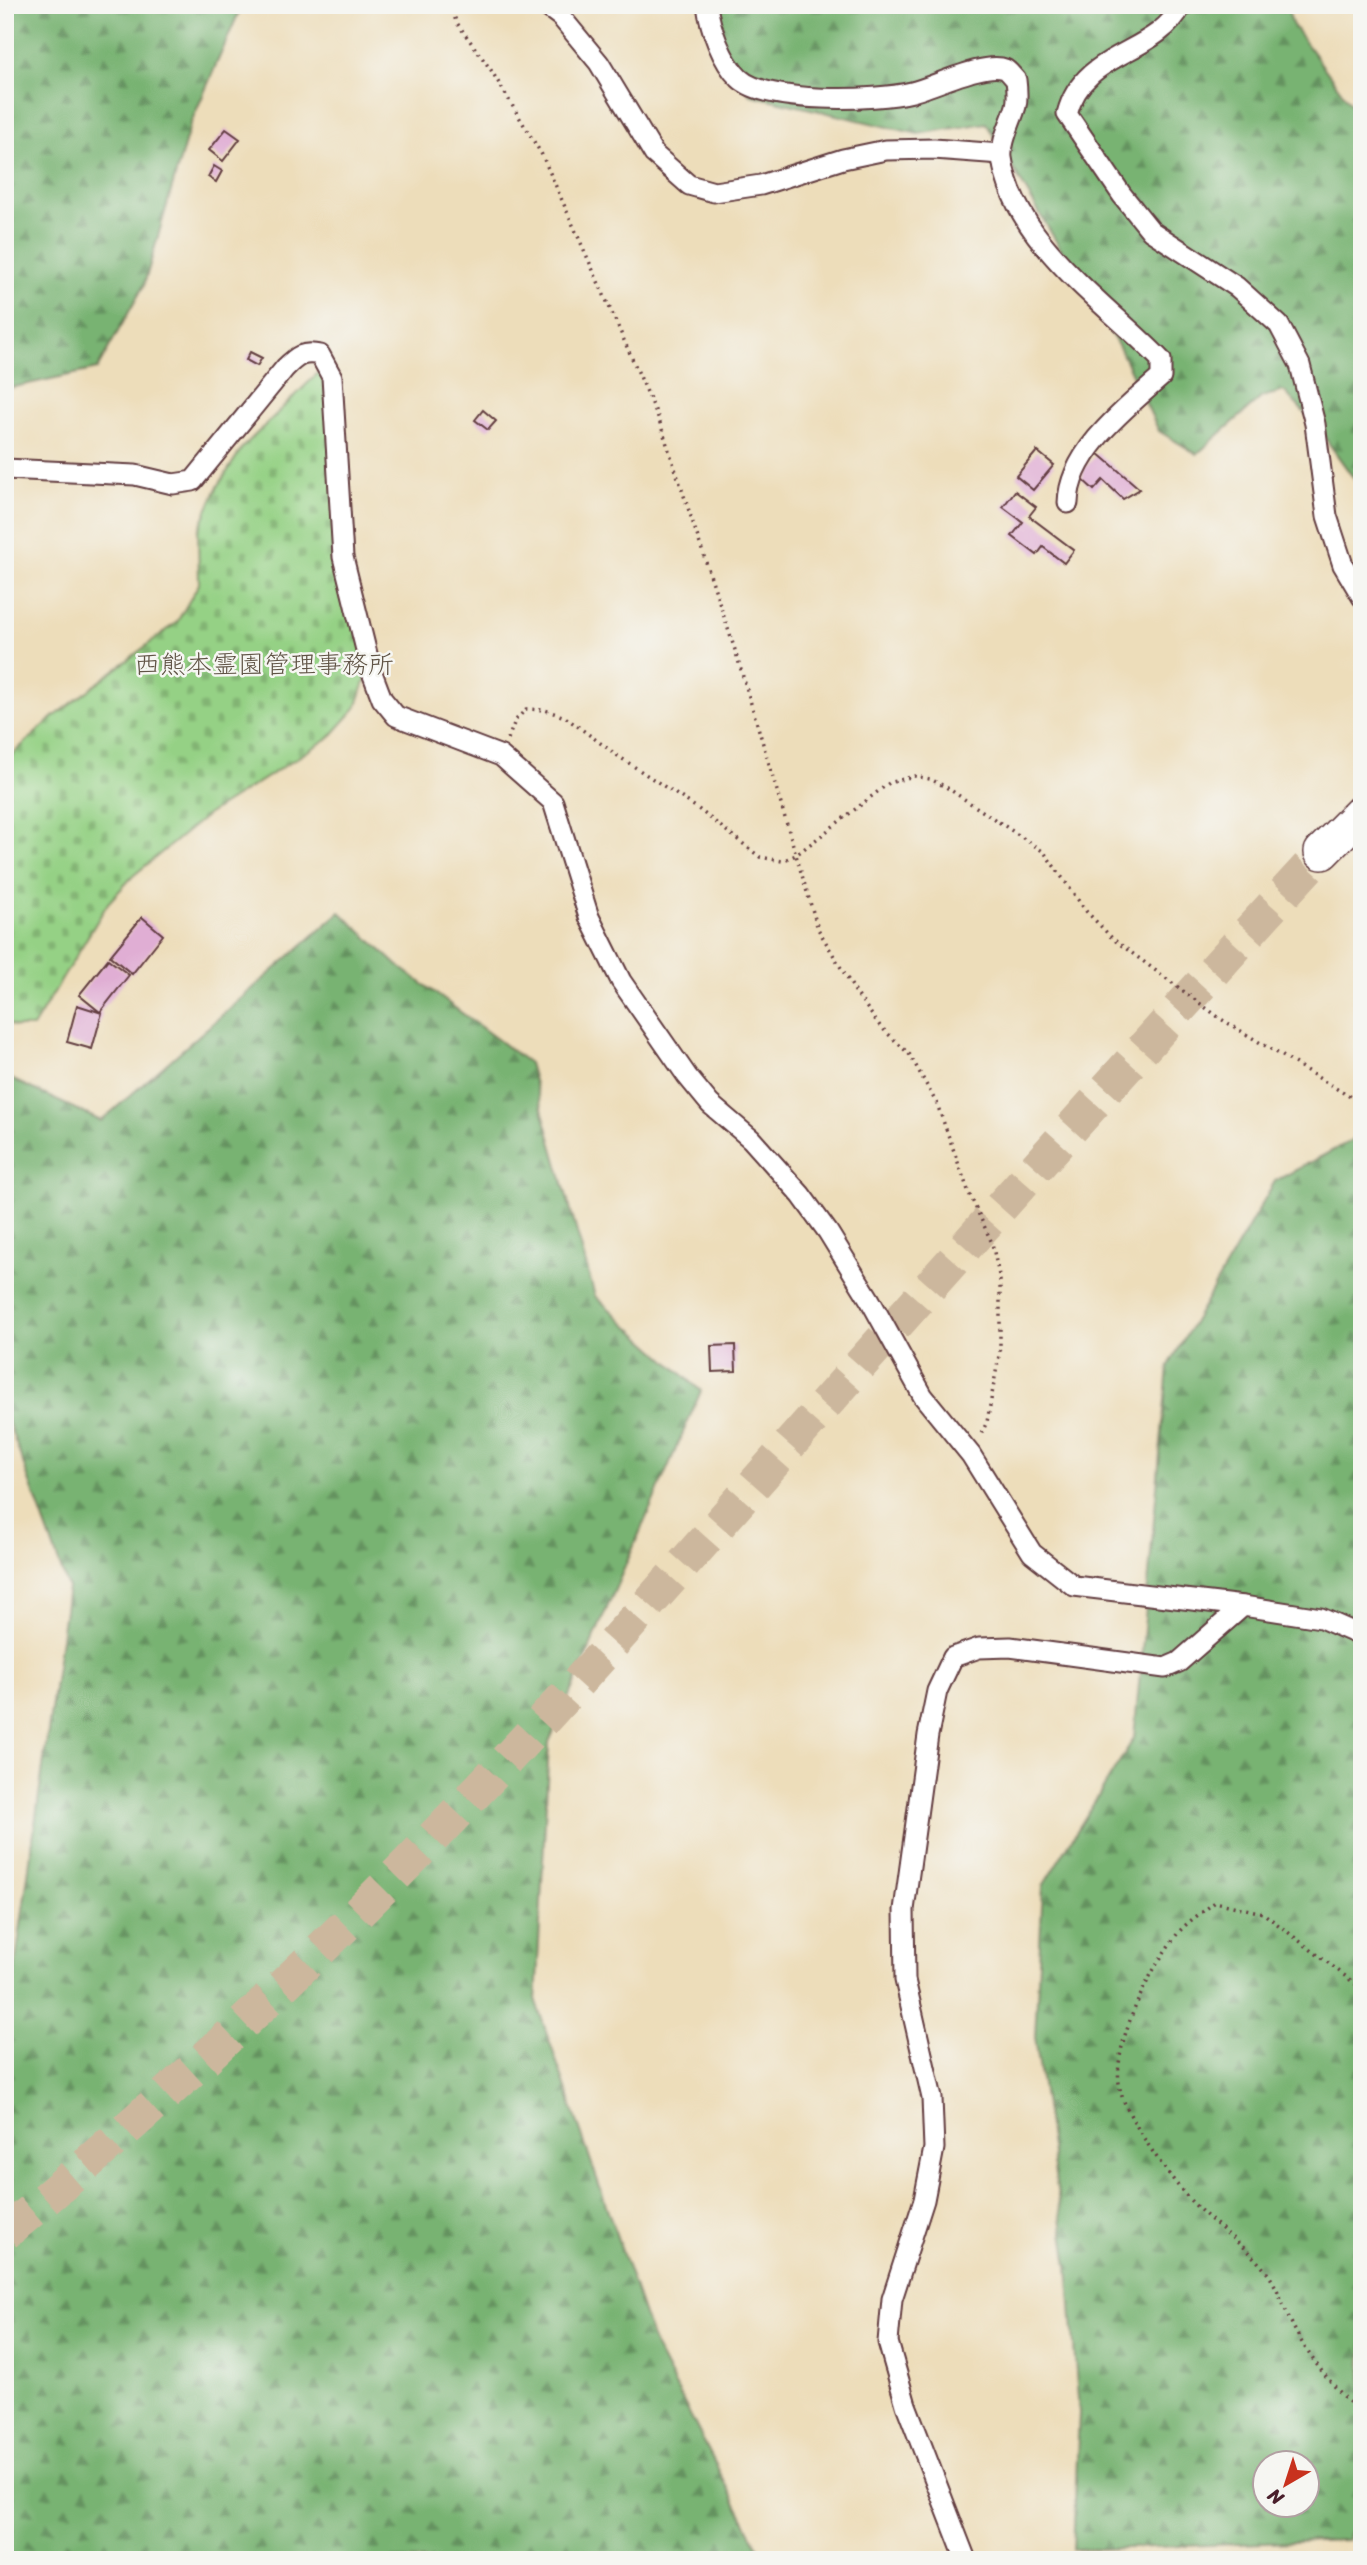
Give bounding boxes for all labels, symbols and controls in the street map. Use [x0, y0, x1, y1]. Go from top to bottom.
park label: 西熊本霊園管理事務所 [134, 641, 394, 687]
north arrow [1252, 2450, 1322, 2520]
text: N [1259, 2479, 1292, 2514]

